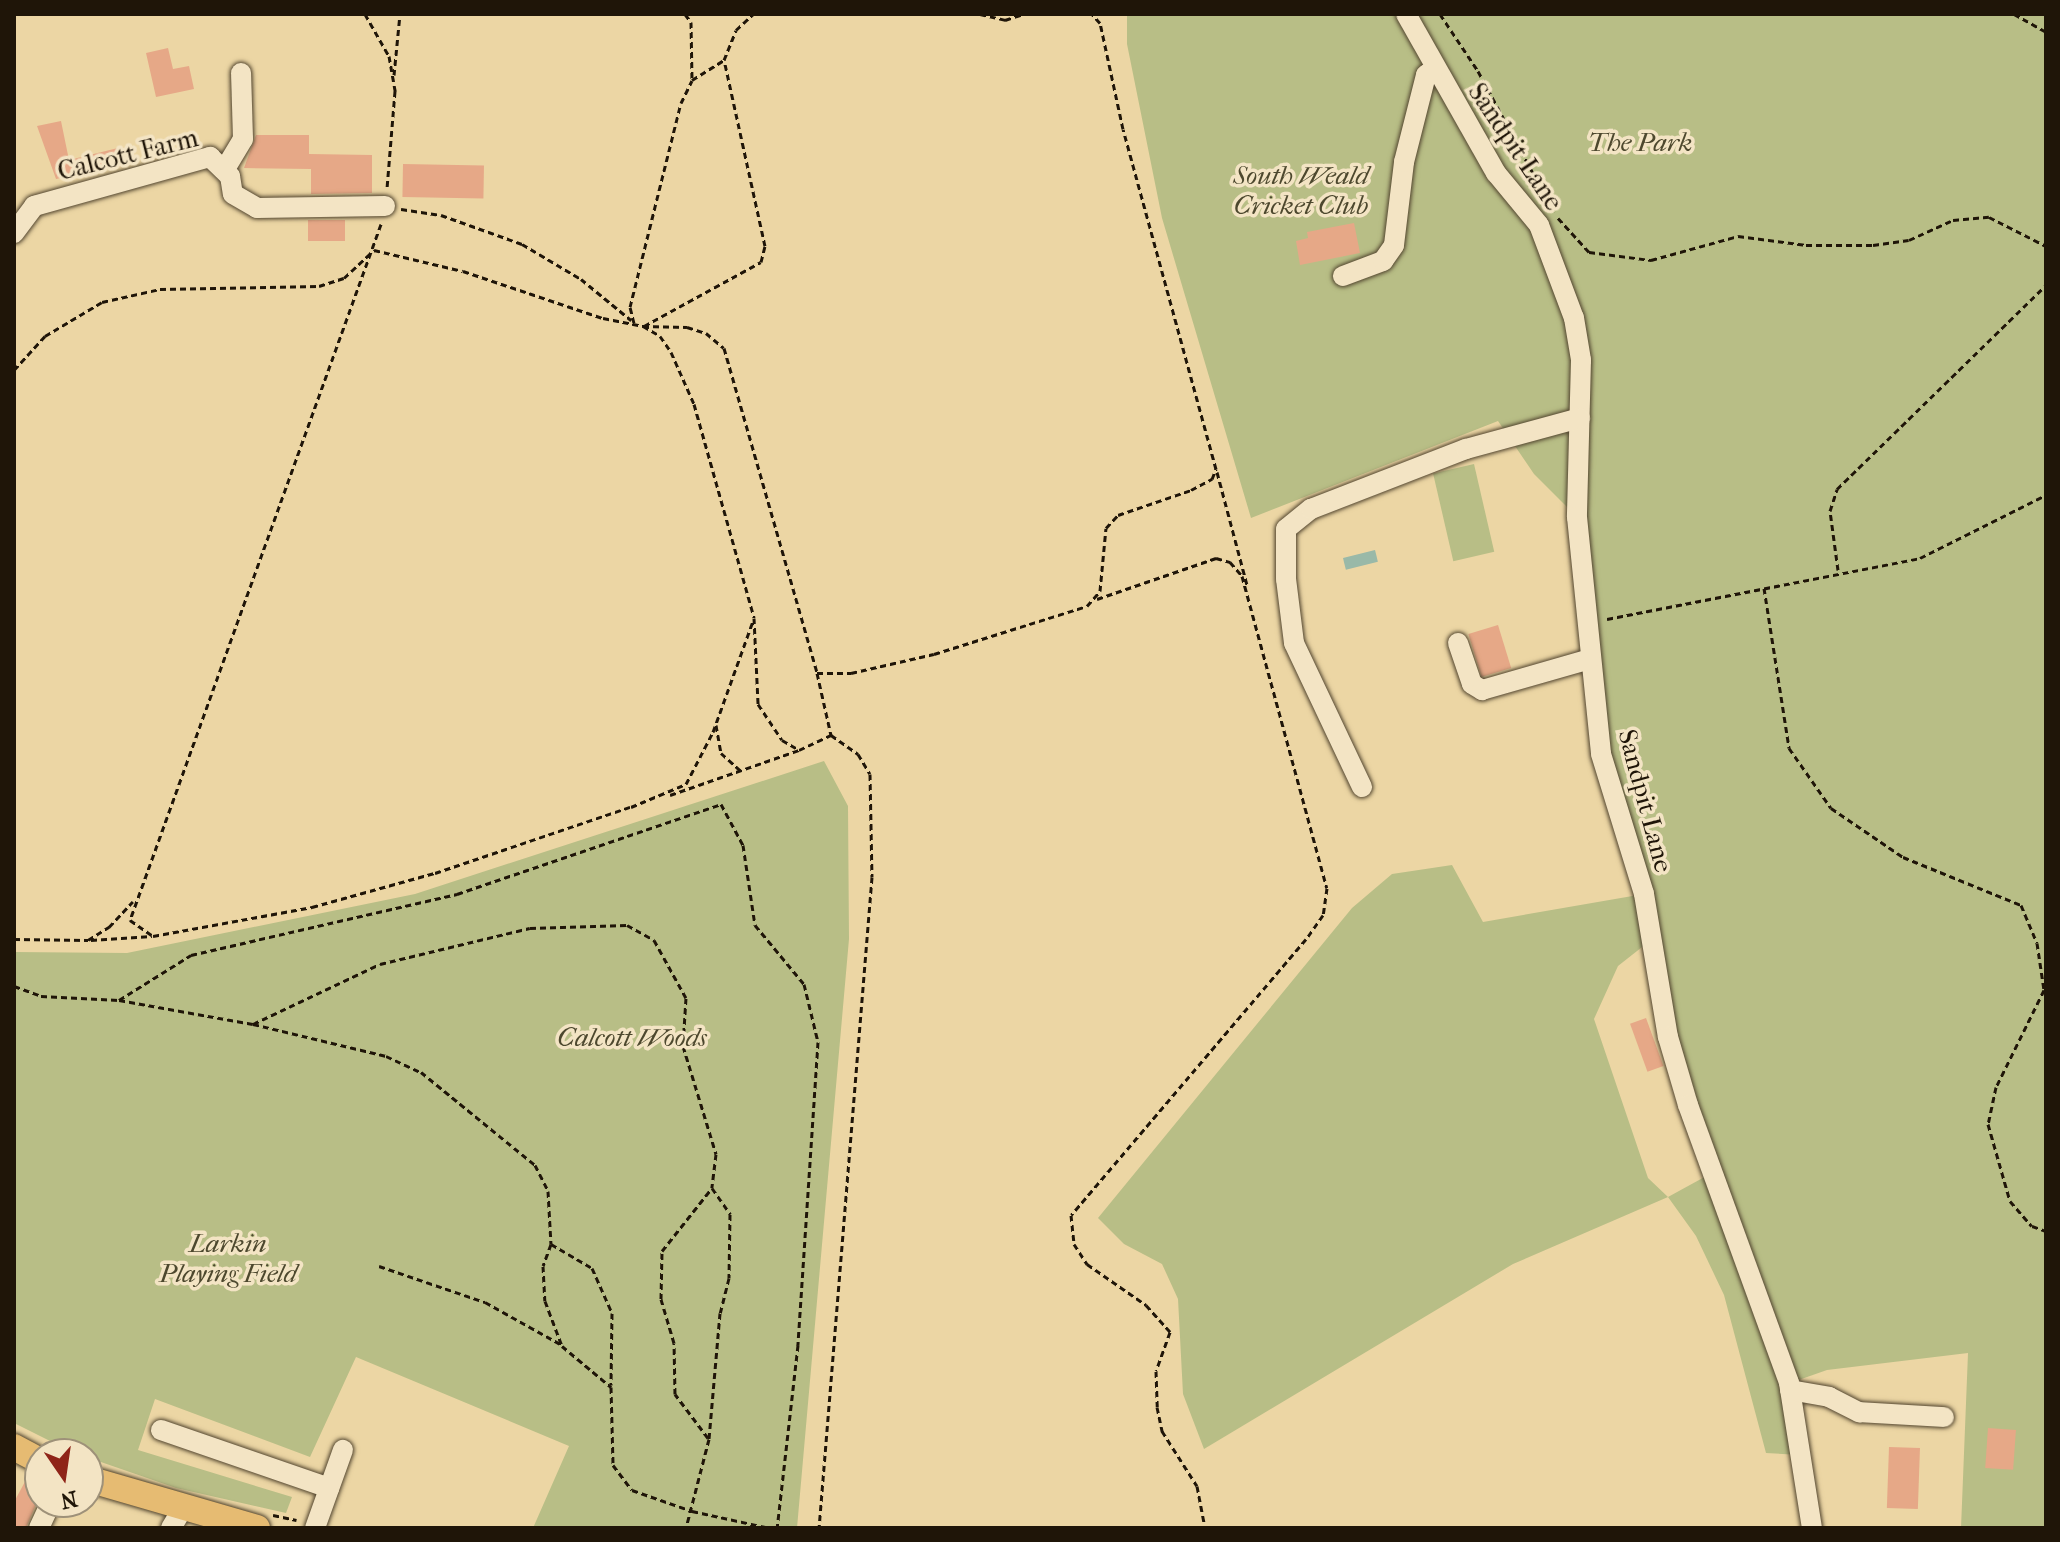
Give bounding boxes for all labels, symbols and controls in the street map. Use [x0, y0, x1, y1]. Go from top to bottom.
street label: Sandpit Lane [1461, 78, 1569, 216]
street label: Calcott Farm [55, 122, 201, 188]
park label: The Park [1588, 127, 1692, 159]
park label: South Weald Cricket Club [1233, 160, 1369, 222]
street label: Sandpit Lane [1611, 726, 1679, 876]
park label: Calcott Woods [557, 1022, 707, 1054]
park label: Larkin Playing Field [159, 1228, 297, 1290]
north arrow [24, 1438, 104, 1518]
text: N [58, 1485, 80, 1514]

